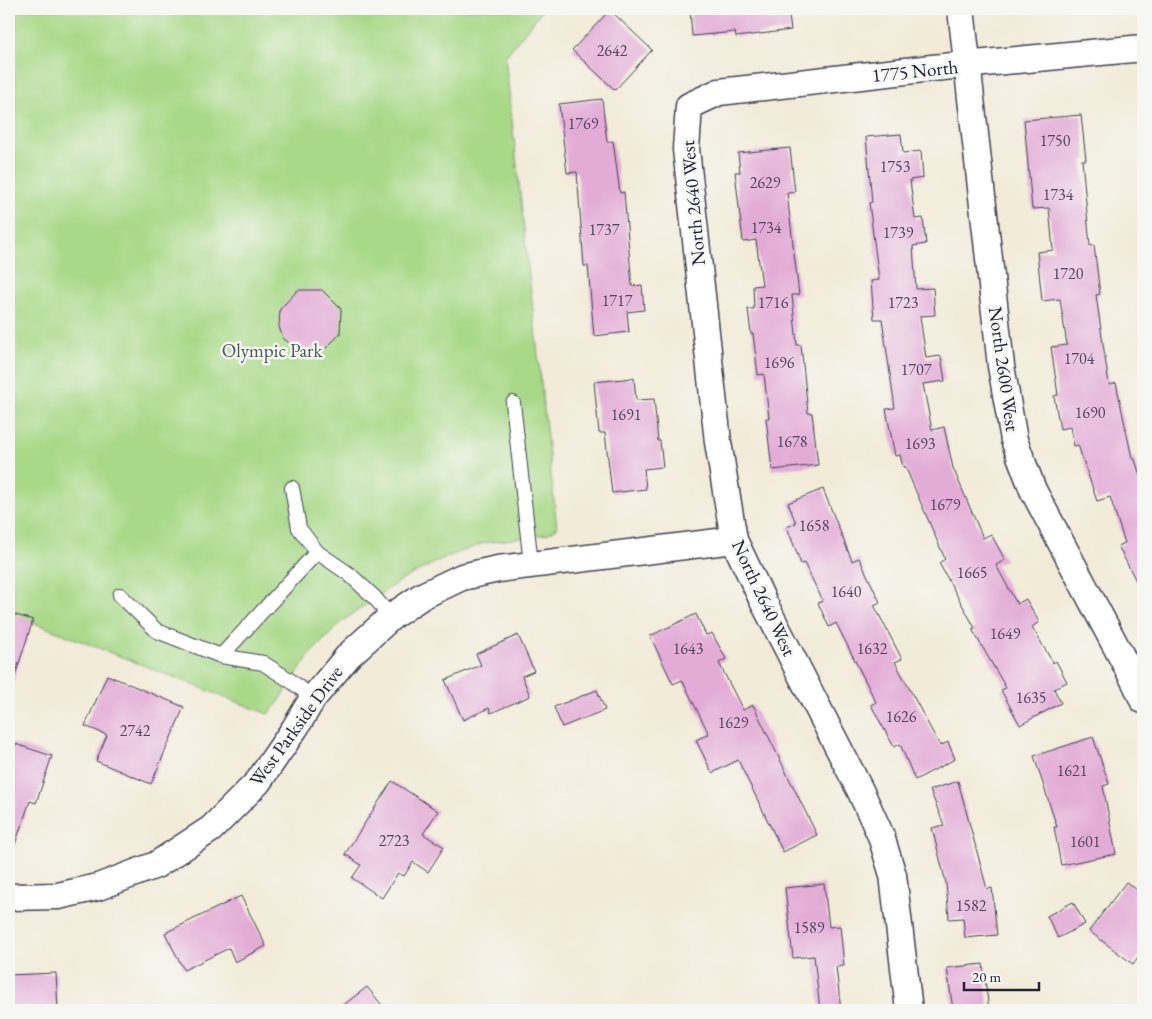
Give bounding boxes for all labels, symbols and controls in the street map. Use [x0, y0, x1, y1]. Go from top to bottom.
house number: 2642 [597, 40, 628, 61]
street label: 1775 North [871, 54, 960, 88]
house number: 1769 [568, 113, 599, 134]
house number: 1750 [1040, 130, 1071, 151]
street label: North 2640 West [675, 139, 711, 267]
house number: 1753 [880, 156, 911, 177]
house number: 2629 [750, 172, 781, 193]
house number: 1734 [1043, 184, 1074, 205]
house number: 1734 [751, 217, 782, 238]
house number: 1737 [589, 219, 620, 240]
house number: 1739 [883, 222, 914, 243]
house number: 1720 [1053, 263, 1084, 284]
house number: 1717 [602, 290, 633, 311]
house number: 1716 [758, 292, 789, 313]
house number: 1723 [888, 292, 919, 313]
street label: North 2600 West [983, 305, 1025, 433]
park label: Olympic Park [222, 338, 323, 363]
house number: 1704 [1064, 348, 1095, 369]
house number: 1696 [764, 352, 795, 373]
house number: 1707 [901, 359, 932, 380]
house number: 1690 [1075, 402, 1106, 423]
house number: 1691 [611, 404, 641, 425]
house number: 1678 [777, 431, 808, 452]
house number: 1693 [905, 433, 936, 454]
house number: 1679 [930, 494, 961, 515]
house number: 1658 [799, 515, 830, 536]
street label: North 2640 West [726, 536, 802, 660]
house number: 1665 [957, 562, 987, 583]
house number: 1640 [831, 581, 862, 602]
house number: 1649 [990, 623, 1021, 644]
house number: 1643 [673, 638, 704, 659]
house number: 1632 [857, 638, 888, 659]
street label: West Parkside Drive [244, 661, 348, 791]
house number: 1635 [1016, 687, 1046, 708]
house number: 1626 [886, 706, 917, 727]
house number: 1629 [718, 712, 749, 733]
house number: 2742 [120, 720, 151, 741]
house number: 1621 [1057, 760, 1087, 781]
house number: 2723 [379, 830, 410, 851]
house number: 1601 [1070, 831, 1100, 852]
house number: 1582 [956, 895, 987, 916]
house number: 1589 [794, 917, 825, 938]
scale bar [964, 959, 1040, 991]
text: 20 m [972, 967, 1001, 986]

